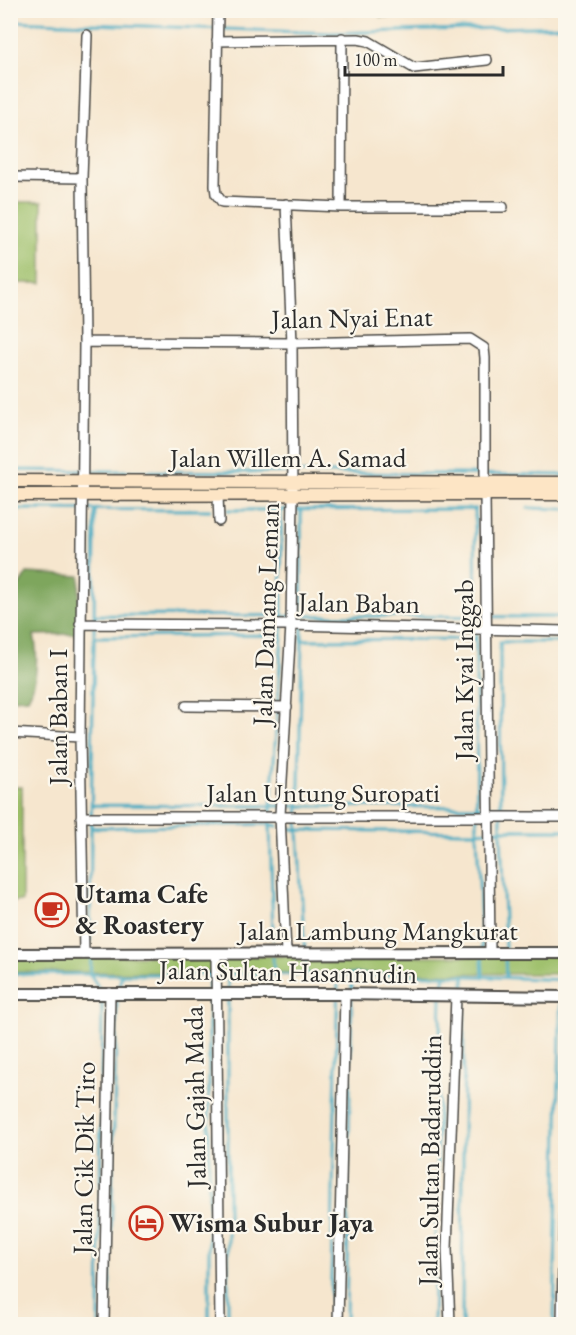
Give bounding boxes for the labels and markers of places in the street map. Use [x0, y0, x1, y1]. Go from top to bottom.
place label: Utama Cafe & Roastery [75, 876, 208, 942]
cafe icon: Utama Cafe & Roastery [34, 892, 70, 928]
hotel icon: Wisma Subur Jaya [128, 1205, 164, 1241]
place label: Wisma Subur Jaya [169, 1205, 374, 1240]

